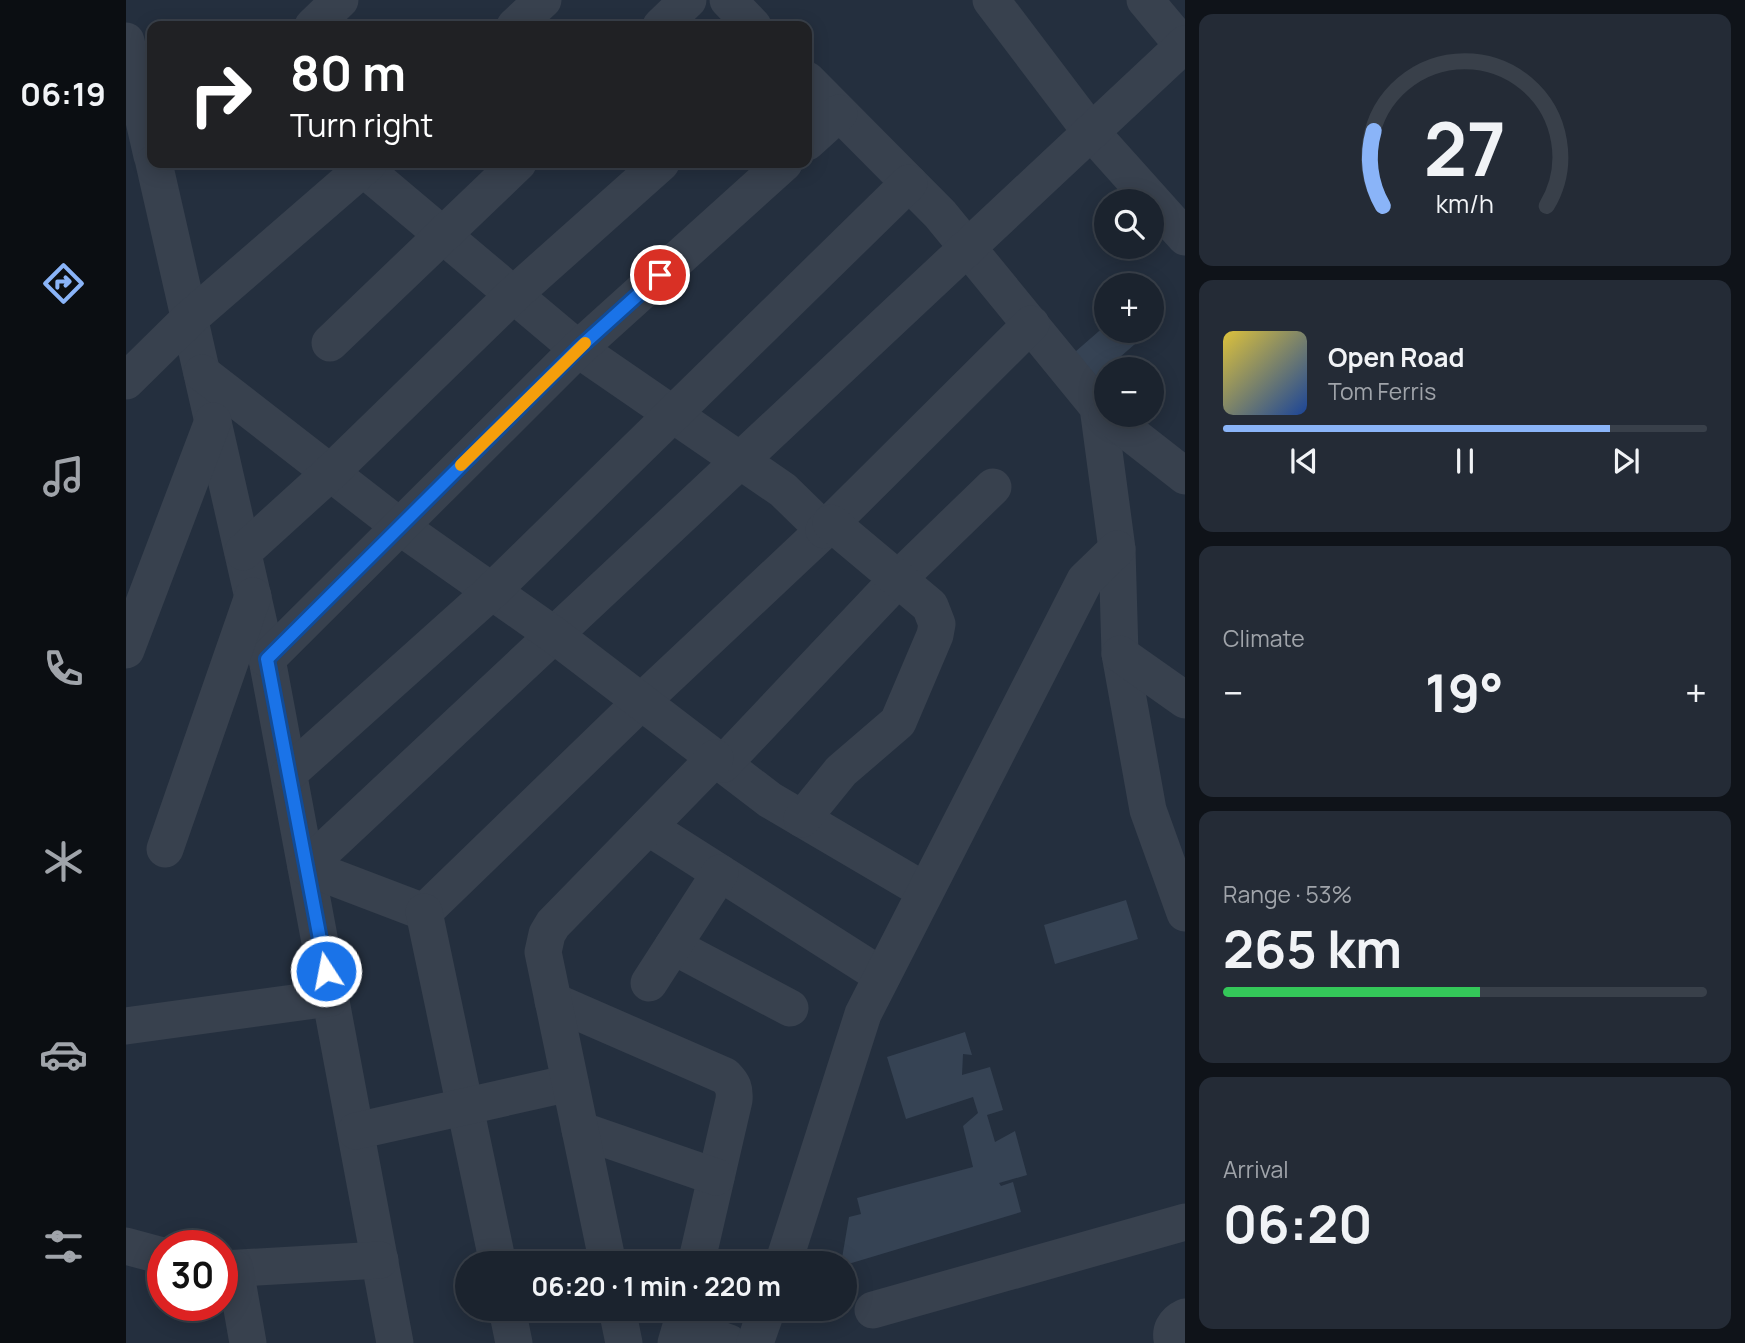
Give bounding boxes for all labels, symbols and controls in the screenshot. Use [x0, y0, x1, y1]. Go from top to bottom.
text: 80 m [290, 39, 406, 106]
icon: right [175, 49, 266, 140]
text: 06:19 [20, 72, 106, 116]
text: 27 [1424, 98, 1506, 198]
text: Turn right [290, 103, 433, 147]
text: km/h [1436, 186, 1494, 221]
map controls [1094, 189, 1164, 427]
button: search [1094, 189, 1164, 259]
pin [630, 245, 690, 305]
icon: arrive [641, 256, 679, 294]
icon: directions [39, 259, 88, 308]
button: + [1094, 273, 1164, 343]
text: Open Road [1328, 339, 1464, 375]
button: − [1094, 357, 1164, 427]
text: Tom Ferris [1328, 375, 1436, 407]
icon: previous [1285, 442, 1323, 480]
icon: pause [1446, 442, 1484, 480]
icon: next [1607, 442, 1645, 480]
icon: music [39, 452, 88, 501]
text: Climate [1223, 622, 1305, 654]
icon: phone [39, 644, 88, 693]
text: 19° [1425, 657, 1504, 728]
text: − [1223, 666, 1244, 718]
text: + [1685, 666, 1707, 718]
icon: climate [39, 837, 88, 886]
text: Range · 53% [1223, 878, 1352, 910]
text: 265 km [1223, 913, 1402, 984]
position arrow [289, 934, 363, 1008]
icon: car [39, 1030, 88, 1079]
text: Arrival [1223, 1153, 1289, 1185]
text: 06:20 [1223, 1188, 1373, 1259]
icon: filters [39, 1222, 88, 1271]
speed limit sign: 30 [147, 1230, 238, 1321]
text: 06:20 · 1 min · 220 m [531, 1268, 781, 1304]

